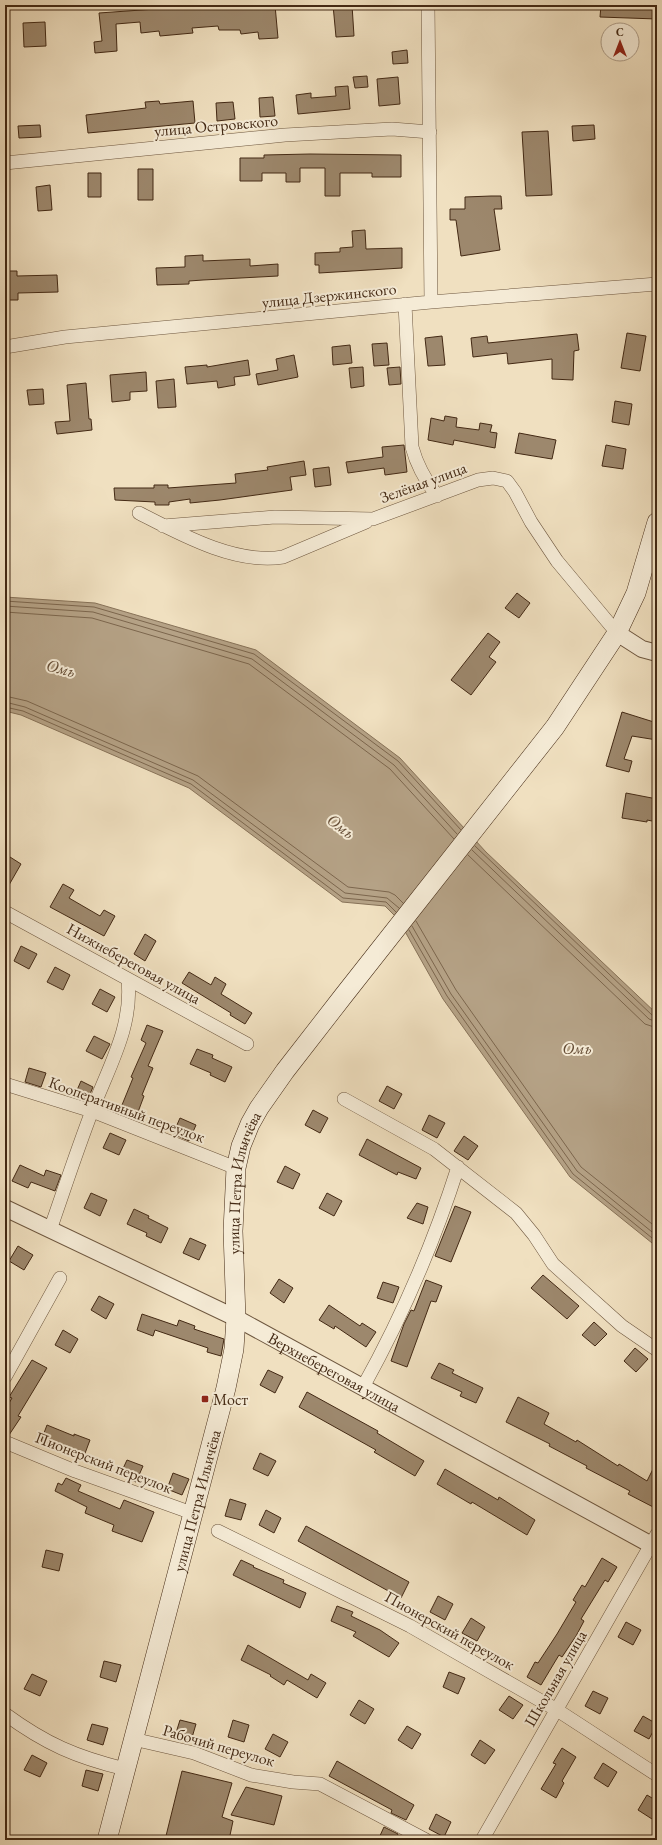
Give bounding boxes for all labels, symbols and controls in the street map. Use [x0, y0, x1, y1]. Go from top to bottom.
north arrow [600, 22, 640, 62]
text: С [616, 25, 624, 39]
street label: улица Островского [153, 110, 279, 141]
street label: улица Дзержинского [261, 278, 397, 313]
street label: Зелёная улица [377, 457, 470, 508]
water label: Омь [44, 654, 78, 682]
water label: Омь [323, 808, 359, 844]
street label: Нижнебереговая улица [63, 918, 205, 1009]
water label: Омь [562, 1037, 592, 1059]
street label: Кооперативный переулок [46, 1071, 208, 1148]
street label: улица Петра Ильичёва [223, 1107, 266, 1255]
street label: Верхнебереговая улица [264, 1328, 405, 1417]
place label: Мост [213, 1389, 249, 1410]
marker: Мост [200, 1394, 210, 1404]
street label: Пионерский переулок [32, 1427, 176, 1498]
street label: улица Петра Ильичёва [168, 1427, 226, 1574]
street label: Пионерский переулок [381, 1586, 519, 1675]
street label: Школьная улица [519, 1626, 592, 1730]
street label: Рабочий переулок [160, 1719, 278, 1772]

